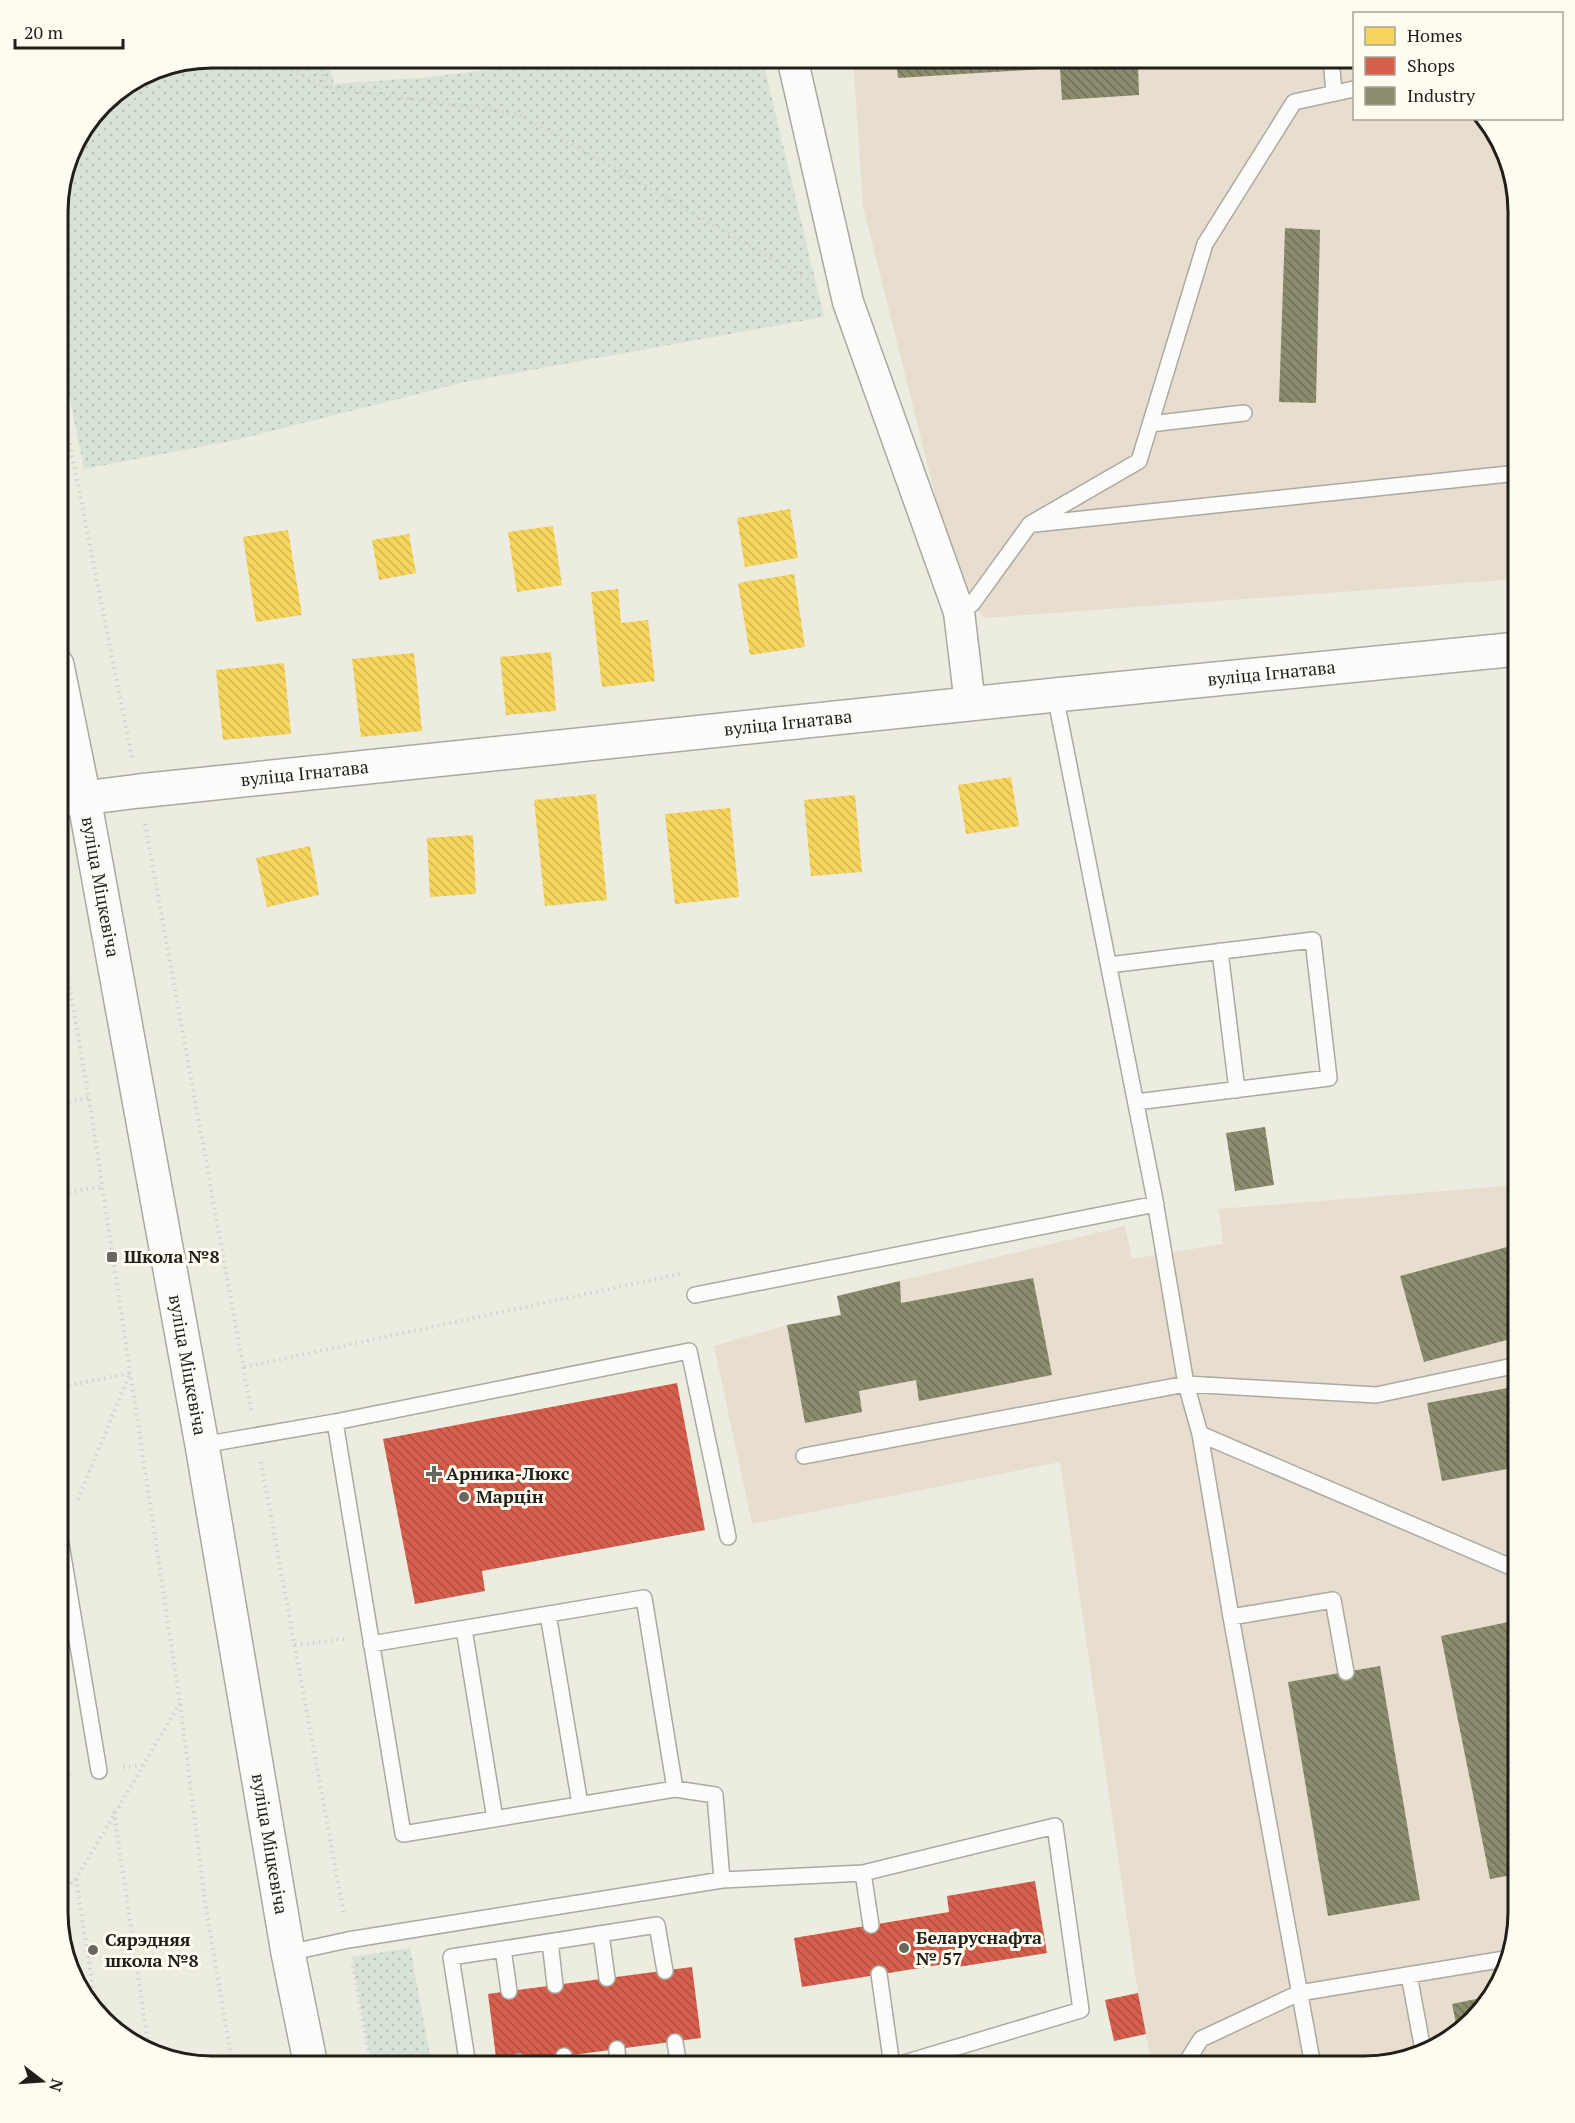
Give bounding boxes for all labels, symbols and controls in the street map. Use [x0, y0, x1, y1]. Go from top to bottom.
scale bar [15, 12, 123, 50]
legend [1353, 12, 1563, 120]
text: 20 m [24, 20, 64, 44]
text: Homes [1407, 23, 1462, 47]
text: Shops [1407, 53, 1455, 77]
text: Industry [1407, 83, 1476, 107]
street label: вуліца Ігнатава [1206, 654, 1337, 691]
street label: вуліца Ігнатава [723, 703, 853, 741]
street label: вуліца Ігнатава [239, 754, 370, 791]
street label: вуліца Міцкевіча [77, 814, 126, 959]
place label: Школа №8 [124, 1244, 220, 1268]
marker: Школа №8 [105, 1250, 119, 1264]
street label: вуліца Міцкевіча [164, 1292, 213, 1437]
place label: Арника-Люкс [446, 1461, 570, 1485]
marker: Арника-Люкс [427, 1467, 441, 1481]
place label: Марцін [476, 1484, 544, 1508]
marker: Марцін [457, 1490, 471, 1504]
street label: вуліца Міцкевіча [247, 1771, 294, 1916]
place label: Беларуснафта № 57 [916, 1925, 1042, 1970]
place label: Сярэдняя школа №8 [105, 1927, 199, 1972]
marker: Беларуснафта № 57 [897, 1941, 911, 1955]
marker: Сярэдняя школа №8 [86, 1943, 100, 1957]
north arrow [12, 2051, 72, 2111]
text: N [44, 2076, 69, 2094]

